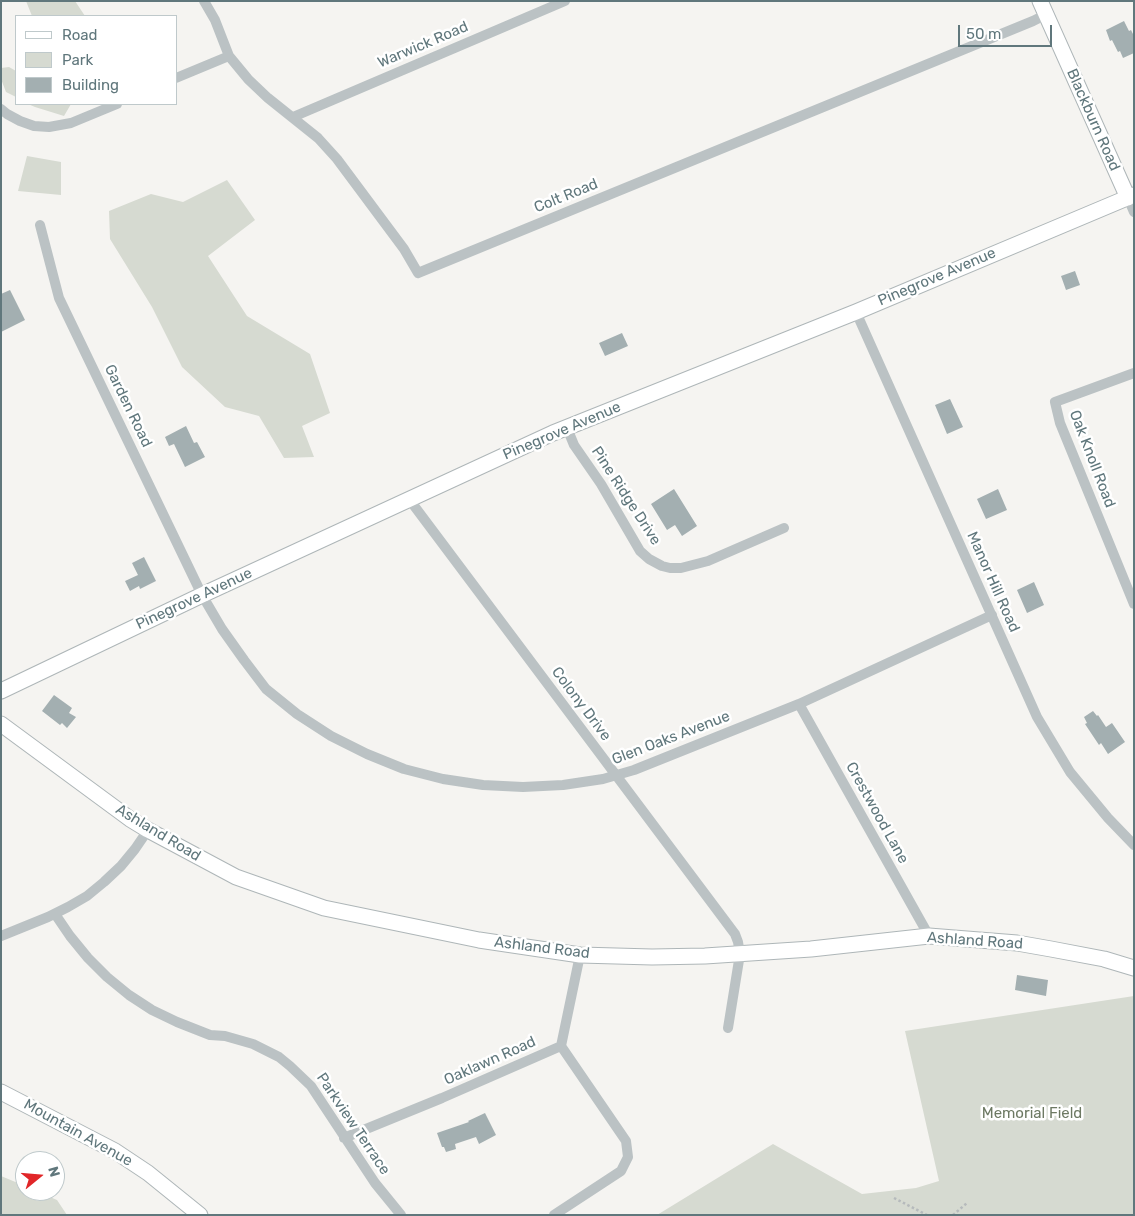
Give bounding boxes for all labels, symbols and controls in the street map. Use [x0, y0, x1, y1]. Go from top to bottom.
legend [15, 15, 178, 105]
scale bar [960, 15, 1054, 47]
street label: Warwick Road [375, 18, 471, 72]
text: 50 m [966, 25, 1001, 43]
text: Road [62, 26, 98, 44]
text: Park [62, 51, 93, 69]
street label: Blackburn Road [1062, 66, 1124, 174]
text: Building [62, 76, 119, 94]
street label: Colt Road [531, 175, 601, 217]
street label: Pinegrove Avenue [875, 244, 999, 310]
street label: Garden Road [100, 362, 156, 450]
street label: Pinegrove Avenue [500, 398, 624, 464]
street label: Oak Knoll Road [1065, 408, 1119, 510]
street label: Pine Ridge Drive [587, 443, 665, 549]
street label: Manor Hill Road [963, 529, 1023, 635]
street label: Pinegrove Avenue [133, 564, 255, 634]
street label: Colony Drive [547, 664, 615, 744]
street label: Glen Oaks Avenue [609, 707, 733, 769]
street label: Crestwood Lane [842, 759, 912, 867]
street label: Ashland Road [112, 801, 204, 865]
street label: Ashland Road [926, 929, 1024, 953]
street label: Ashland Road [493, 933, 591, 963]
street label: Oaklawn Road [441, 1033, 539, 1089]
street label: Parkview Terrace [312, 1070, 394, 1178]
street label: Mountain Avenue [20, 1096, 136, 1170]
park label: Memorial Field [982, 1105, 1082, 1123]
north arrow [15, 1151, 65, 1201]
text: N [44, 1164, 63, 1179]

